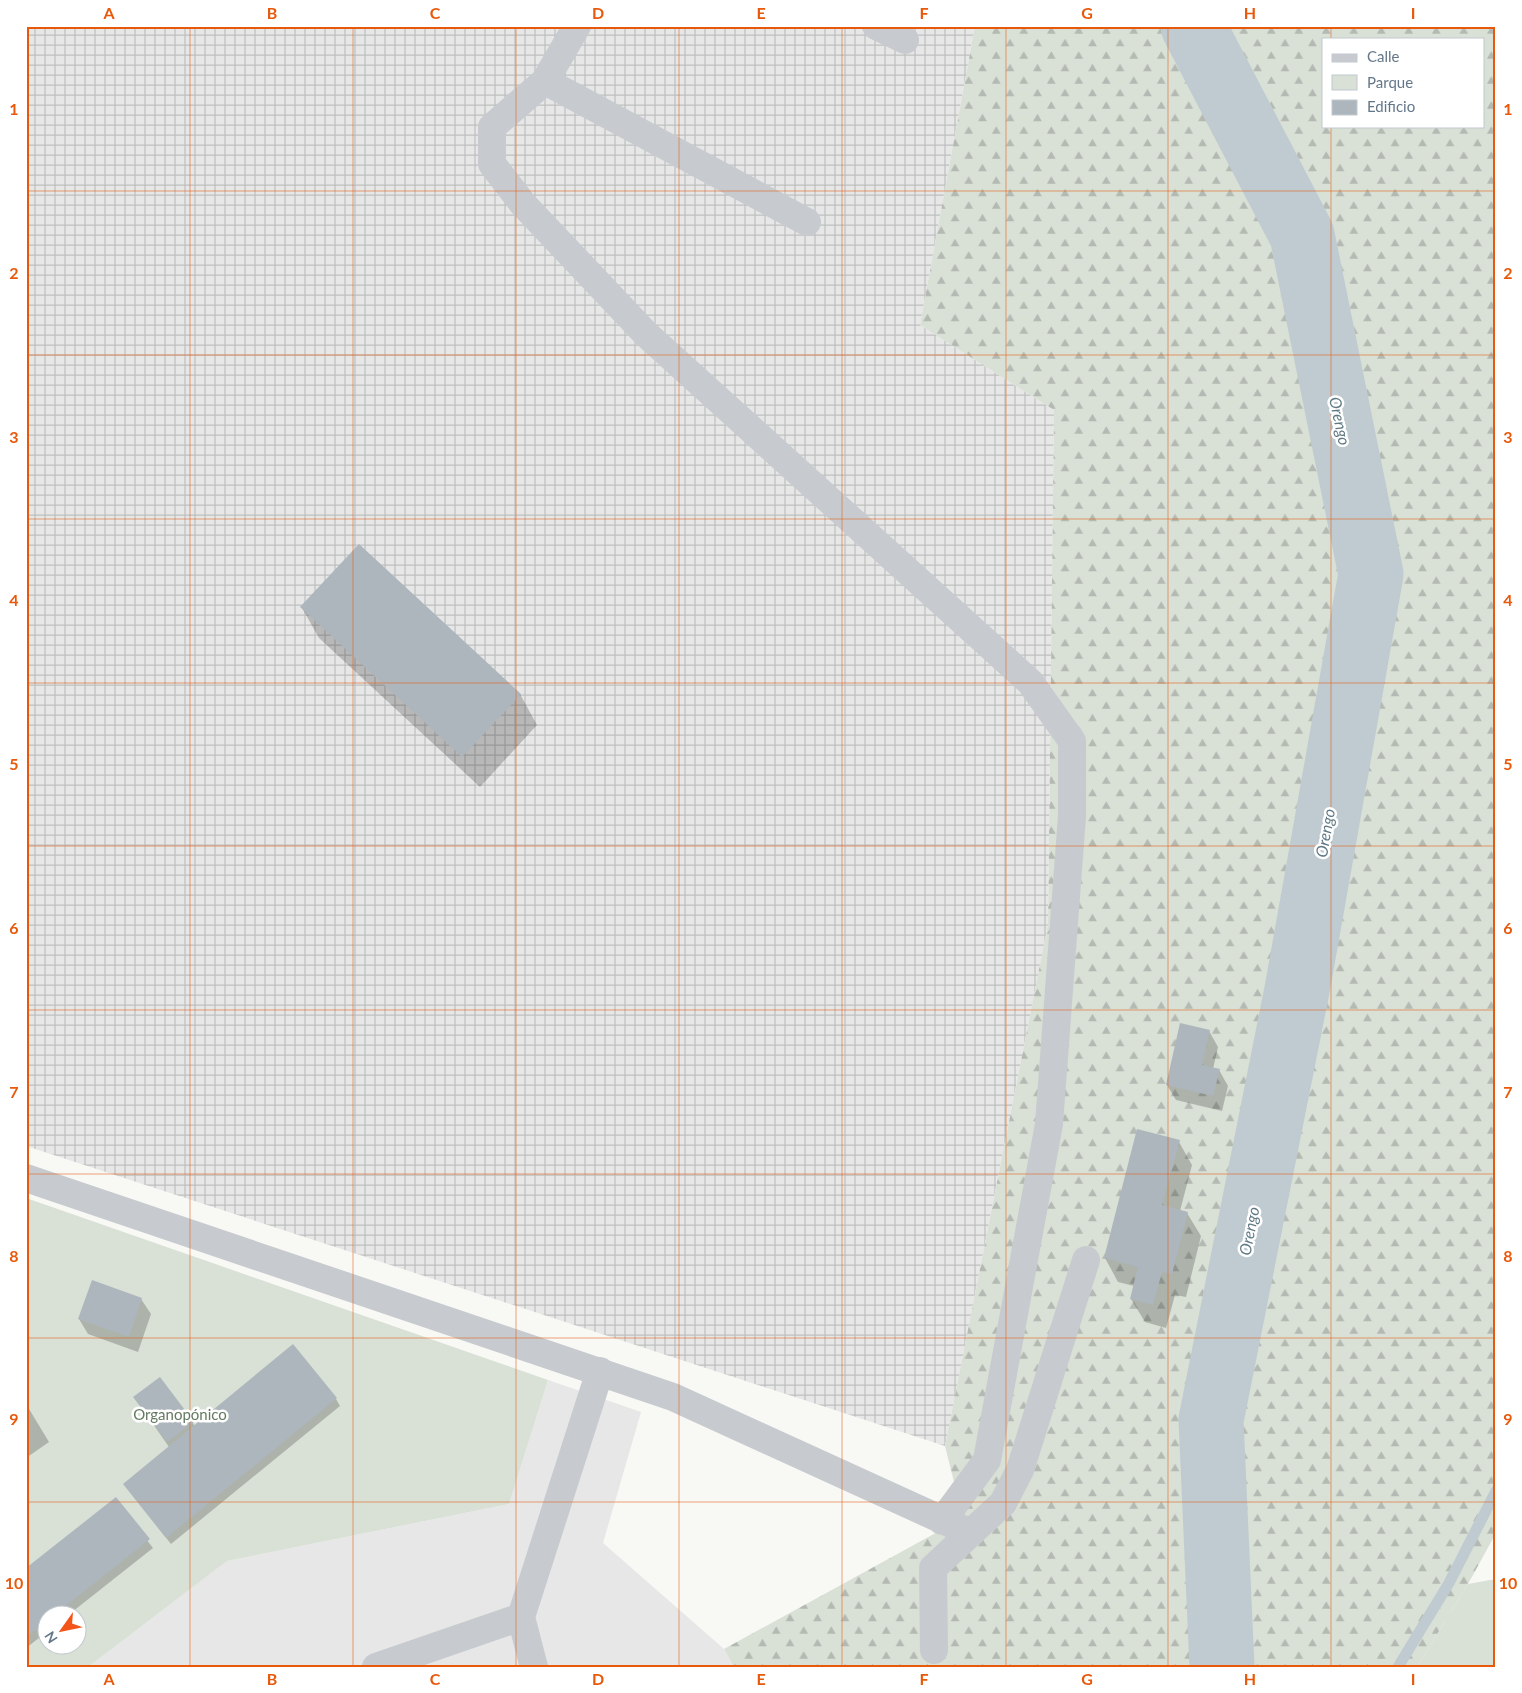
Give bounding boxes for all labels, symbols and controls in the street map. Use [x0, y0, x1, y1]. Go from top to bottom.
text: A [102, 3, 115, 22]
text: B [267, 3, 277, 22]
text: C [430, 3, 441, 22]
text: D [592, 3, 604, 22]
text: E [756, 3, 766, 22]
text: F [919, 3, 929, 22]
text: G [1081, 3, 1093, 22]
text: H [1244, 3, 1256, 22]
text: I [1411, 3, 1415, 22]
legend [1322, 38, 1484, 128]
text: Calle [1367, 47, 1400, 65]
text: Parque [1367, 73, 1413, 91]
text: Edificio [1367, 97, 1415, 115]
text: 1 [9, 99, 19, 118]
text: 1 [1503, 99, 1513, 118]
text: 2 [9, 263, 19, 282]
text: 2 [1503, 263, 1513, 282]
water label: Orengo [1326, 395, 1355, 447]
text: 3 [9, 427, 19, 446]
text: 3 [1503, 427, 1513, 446]
text: 4 [9, 590, 19, 609]
text: 4 [1503, 590, 1513, 609]
text: 5 [9, 754, 19, 773]
text: 5 [1503, 754, 1513, 773]
water label: Orengo [1311, 807, 1338, 859]
text: 6 [9, 918, 19, 937]
text: 6 [1503, 918, 1513, 937]
text: 7 [9, 1082, 19, 1101]
text: 7 [1503, 1082, 1513, 1101]
water label: Orengo [1235, 1205, 1263, 1257]
text: 8 [9, 1246, 19, 1265]
text: 8 [1503, 1246, 1513, 1265]
park label: Organopónico [133, 1405, 227, 1423]
text: 9 [9, 1409, 19, 1428]
text: 9 [1503, 1409, 1513, 1428]
text: 10 [5, 1573, 23, 1592]
text: 10 [1499, 1573, 1517, 1592]
north arrow [38, 1606, 88, 1656]
text: N [41, 1628, 61, 1647]
text: A [102, 1669, 115, 1688]
text: B [267, 1669, 277, 1688]
text: C [430, 1669, 441, 1688]
text: D [592, 1669, 604, 1688]
text: E [756, 1669, 766, 1688]
text: F [919, 1669, 929, 1688]
text: G [1081, 1669, 1093, 1688]
text: H [1244, 1669, 1256, 1688]
text: I [1411, 1669, 1415, 1688]

